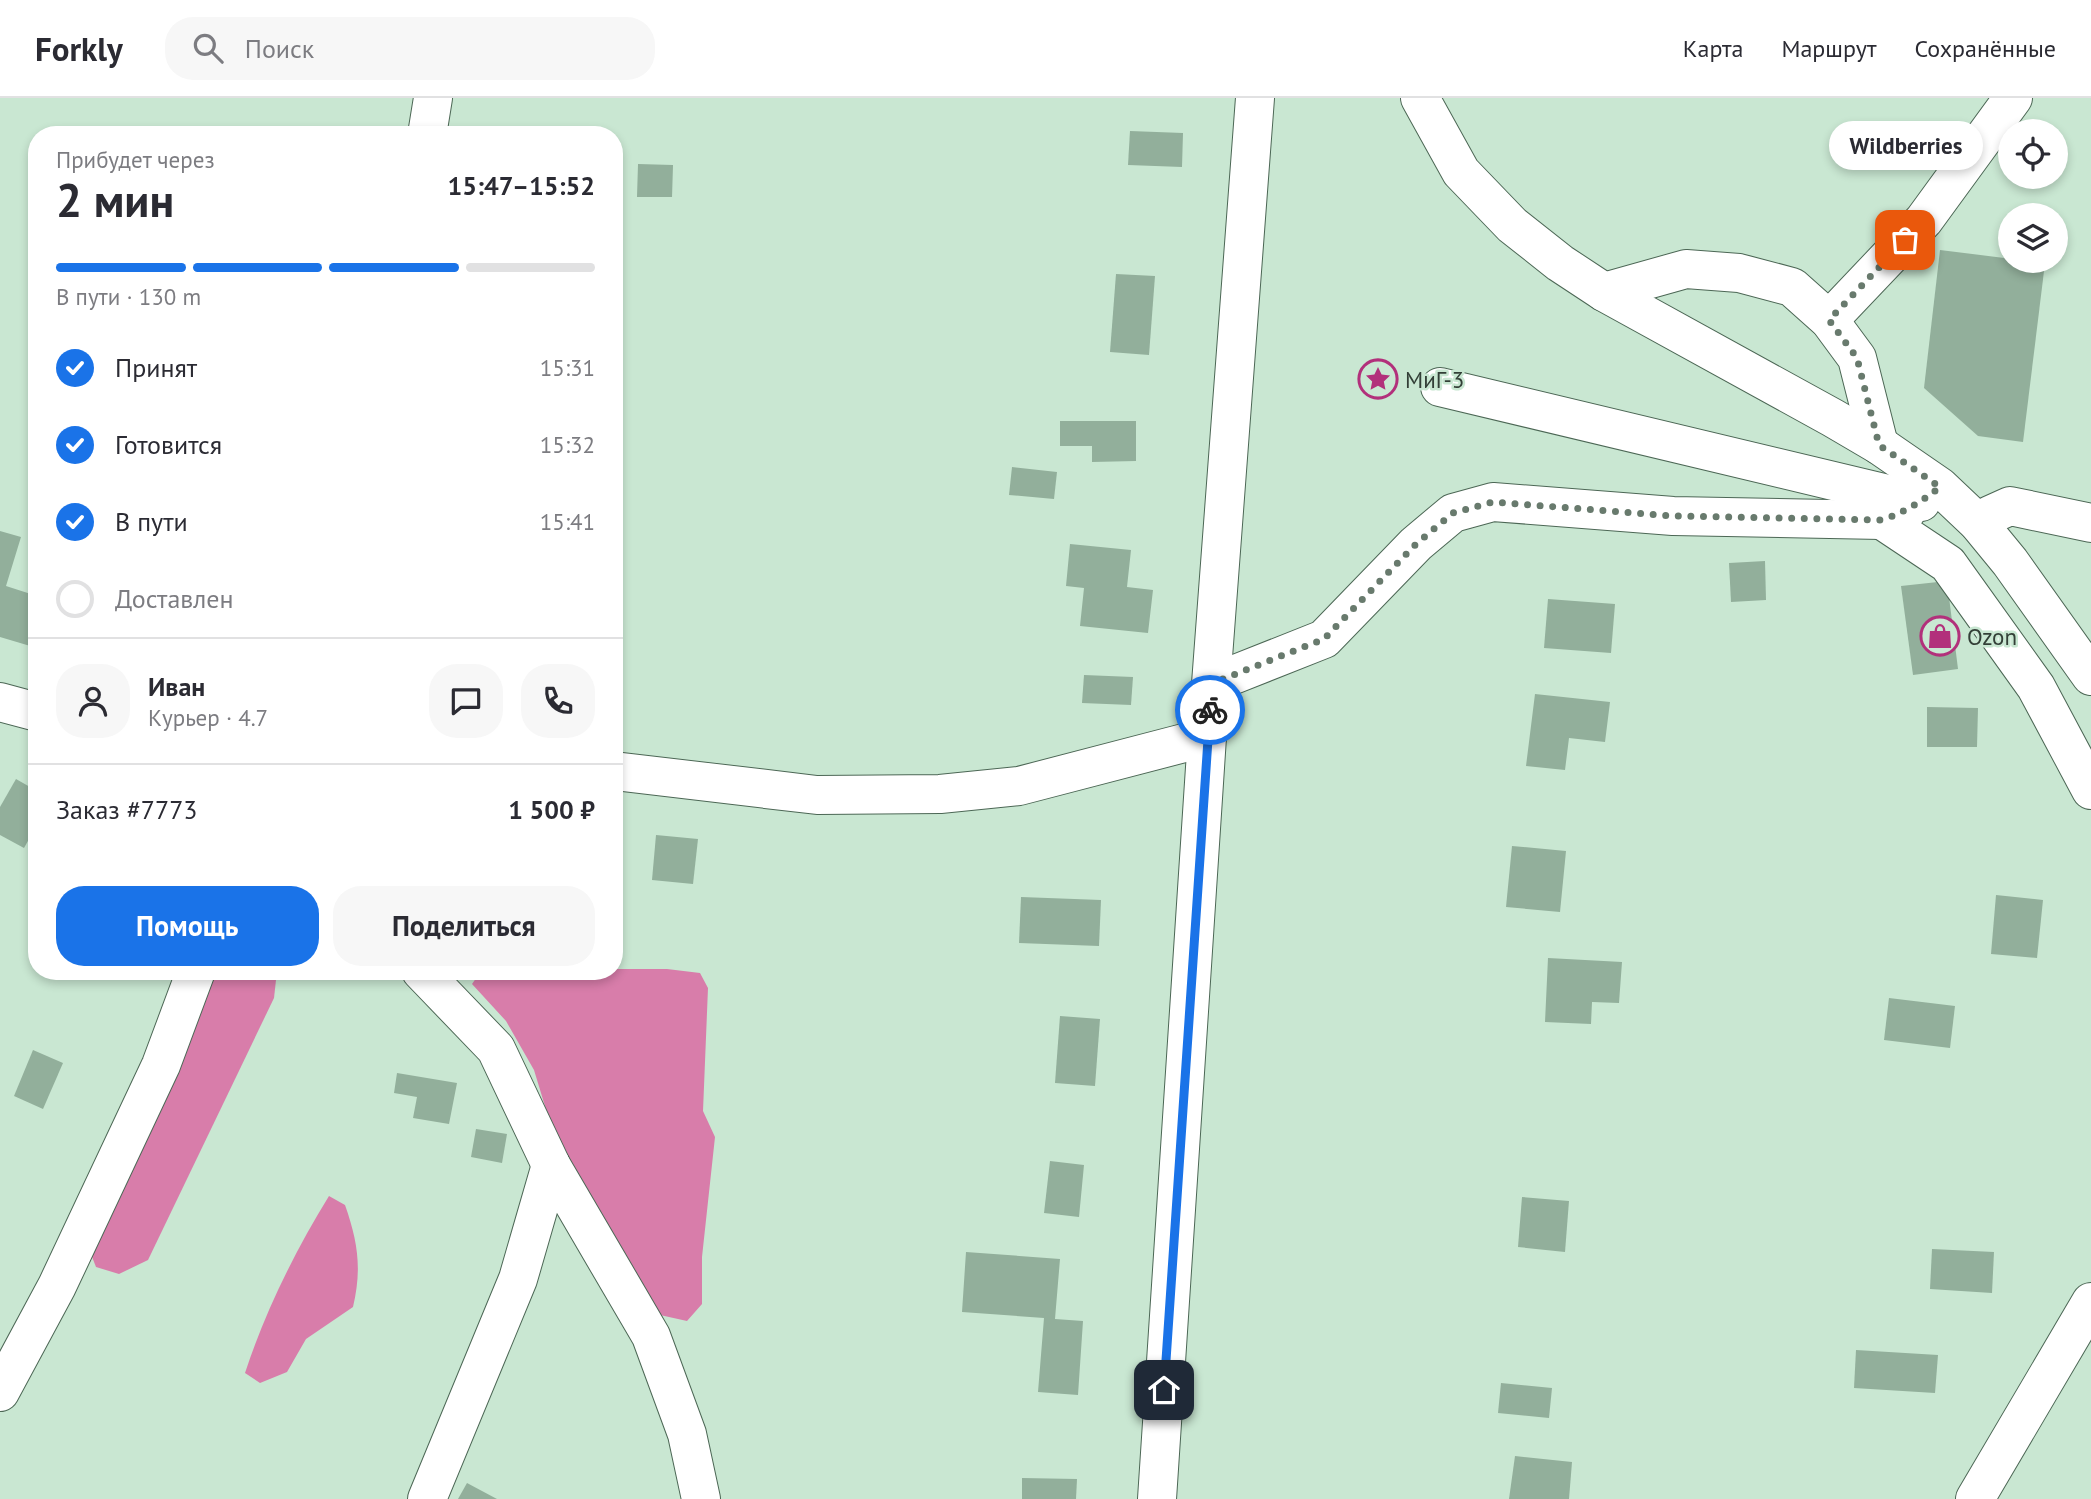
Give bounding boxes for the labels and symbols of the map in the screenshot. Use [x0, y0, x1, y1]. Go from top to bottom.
callout: Wildberries [1828, 121, 1982, 170]
pin [1875, 210, 1935, 270]
place icon: МиГ-3 [1357, 358, 1399, 400]
place label: МиГ-3 [1405, 365, 1464, 394]
shop icon: Ozon [1919, 615, 1961, 657]
place label: Ozon [1967, 622, 2017, 651]
courier [1175, 675, 1245, 745]
pin [1134, 1360, 1194, 1420]

